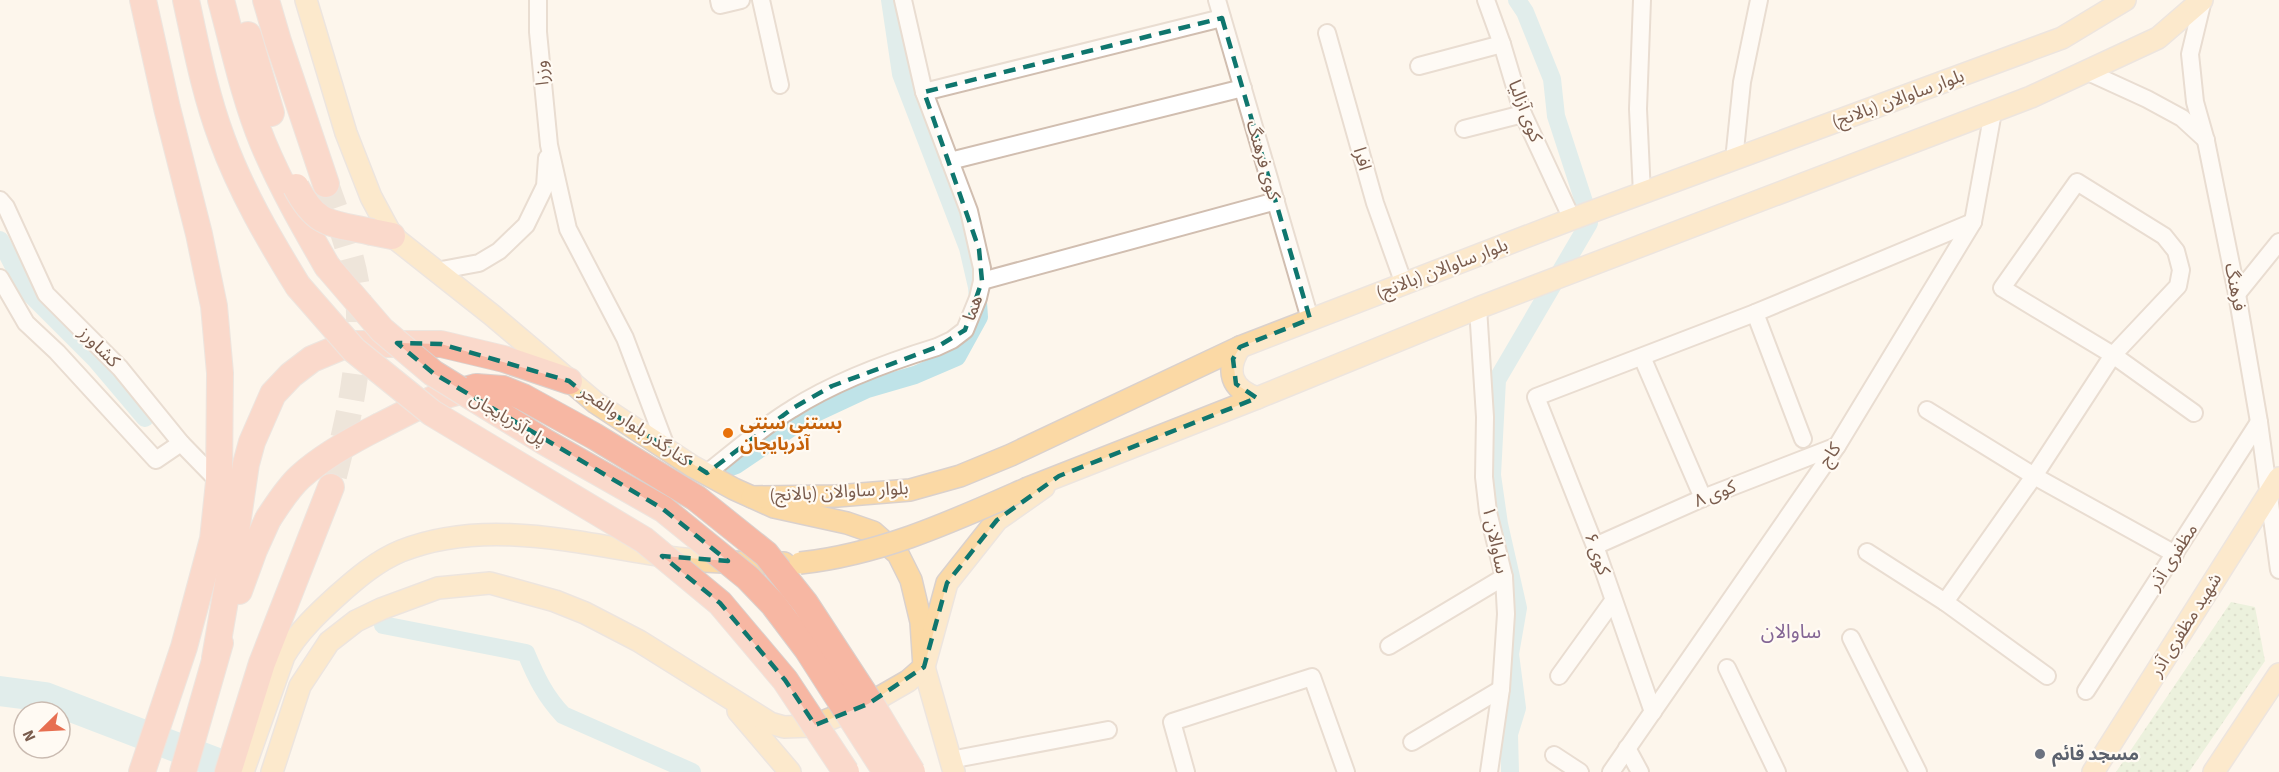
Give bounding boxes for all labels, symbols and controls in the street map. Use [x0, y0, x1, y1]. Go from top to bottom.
street label: وزرا [528, 59, 556, 87]
street label: بلوار ساوالان (بالانج) [1828, 63, 1968, 135]
street label: کوی آزالیا [1502, 76, 1548, 146]
street label: کوی فرهنگ [1240, 117, 1286, 203]
street label: افرا [1347, 144, 1377, 174]
street label: بلوار ساوالان (بالانج) [1372, 232, 1512, 306]
street label: فرهنگ [2218, 261, 2252, 313]
street label: هما [957, 292, 989, 324]
street label: کشاورز [72, 320, 126, 374]
street label: کنارگذر بلوار والفجر [573, 379, 696, 473]
street label: پل آذربایجان [465, 386, 551, 452]
place label: بستنی سنتی آذربایجان [740, 411, 842, 457]
marker: بستنی سنتی آذربایجان [721, 426, 735, 440]
street label: کاج [1813, 438, 1847, 472]
street label: کوی ۸ [1690, 474, 1740, 514]
street label: بلوار ساوالان (بالانج) [769, 476, 909, 508]
street label: ساوالان ۱ [1476, 504, 1514, 576]
street label: مظفری آذر [2142, 519, 2204, 596]
street label: کوی ۶ [1578, 529, 1616, 579]
street label: شهید مظفری آذر [2144, 568, 2228, 683]
district label: ساوالان [1761, 618, 1821, 646]
north arrow [12, 700, 72, 760]
text: N [17, 726, 41, 745]
place label: مسجد قائم [2052, 742, 2139, 767]
marker: مسجد قائم [2033, 747, 2047, 761]

